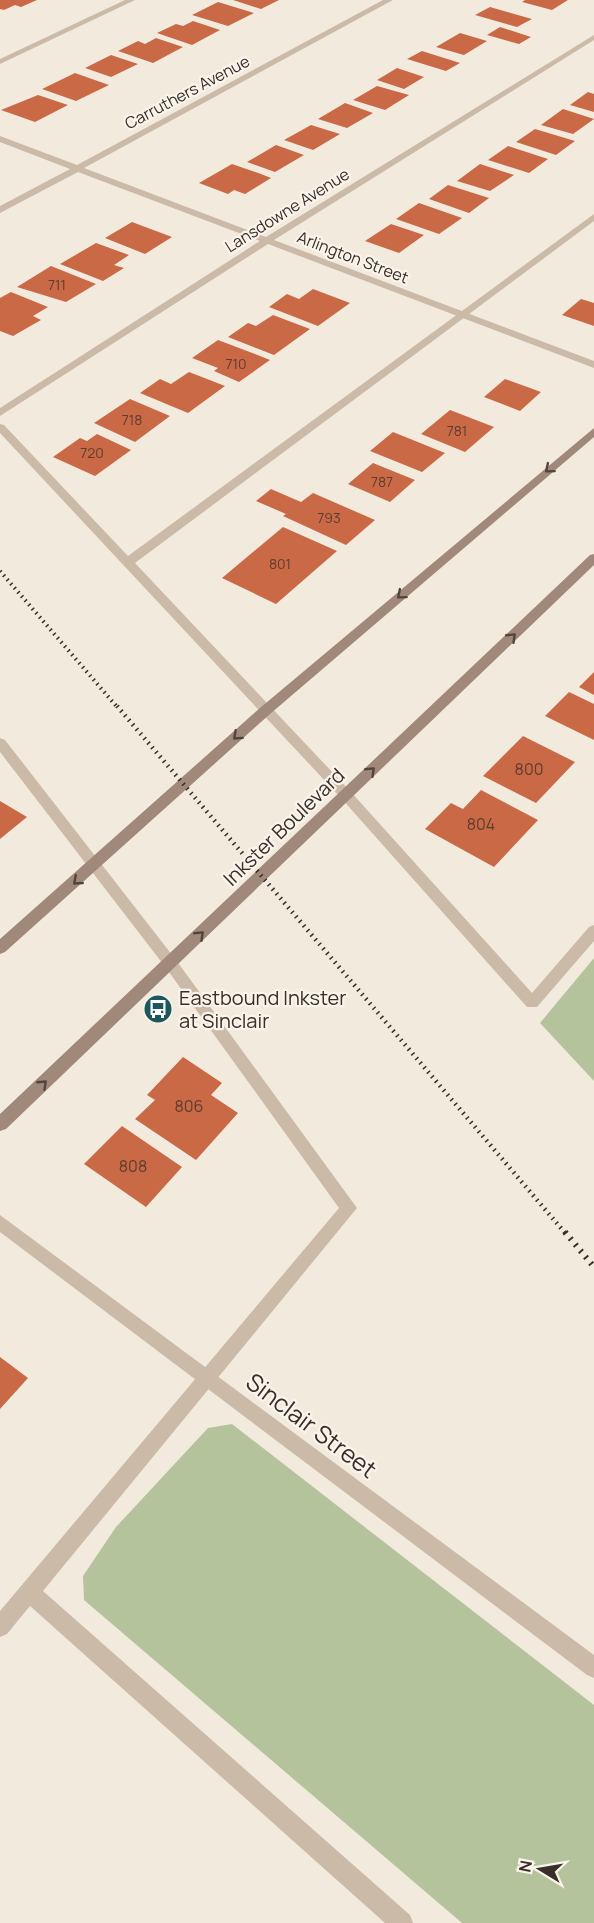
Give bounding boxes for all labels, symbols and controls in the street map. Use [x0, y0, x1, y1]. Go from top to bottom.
street label: Carruthers Avenue [121, 50, 253, 134]
street label: Lansdowne Avenue [221, 163, 353, 257]
street label: Arlington Street [294, 226, 412, 288]
house number: 711 [48, 275, 66, 294]
house number: 710 [225, 354, 247, 373]
house number: 718 [122, 410, 142, 429]
house number: 781 [447, 421, 467, 440]
house number: 720 [80, 443, 104, 462]
one-way arrow [545, 462, 556, 473]
house number: 787 [371, 472, 393, 491]
house number: 793 [317, 508, 341, 527]
house number: 801 [269, 554, 291, 573]
one-way arrow [397, 588, 408, 599]
one-way arrow [505, 633, 516, 644]
one-way arrow [234, 729, 244, 740]
house number: 800 [515, 758, 543, 780]
street label: Inkster Boulevard [217, 762, 350, 891]
one-way arrow [364, 768, 375, 779]
house number: 804 [467, 813, 495, 835]
one-way arrow [73, 874, 84, 885]
one-way arrow [192, 932, 203, 943]
place label: Eastbound Inkster at Sinclair [179, 984, 347, 1034]
bus stop icon: Eastbound Inkster at Sinclair [142, 993, 174, 1025]
one-way arrow [35, 1080, 46, 1091]
house number: 806 [175, 1095, 203, 1117]
house number: 808 [119, 1155, 147, 1177]
street label: Sinclair Street [240, 1365, 384, 1485]
north arrow [510, 1839, 570, 1899]
text: N [513, 1858, 537, 1874]

